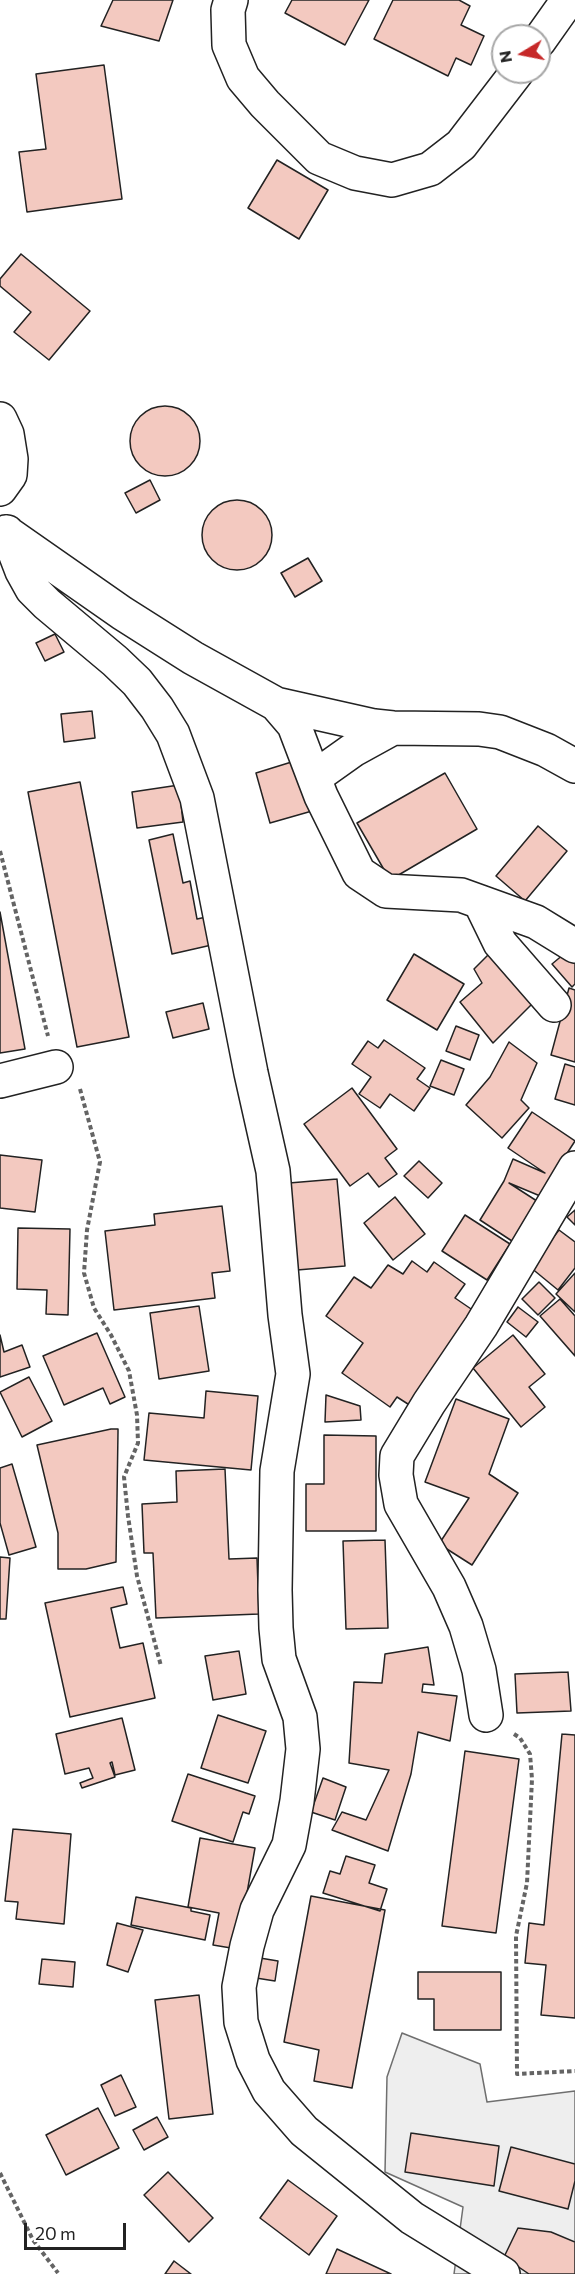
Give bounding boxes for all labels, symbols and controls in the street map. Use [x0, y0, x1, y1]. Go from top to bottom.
north arrow [491, 24, 551, 84]
text: N [494, 49, 515, 64]
scale bar [27, 2211, 129, 2249]
text: 20 m [35, 2222, 76, 2244]

